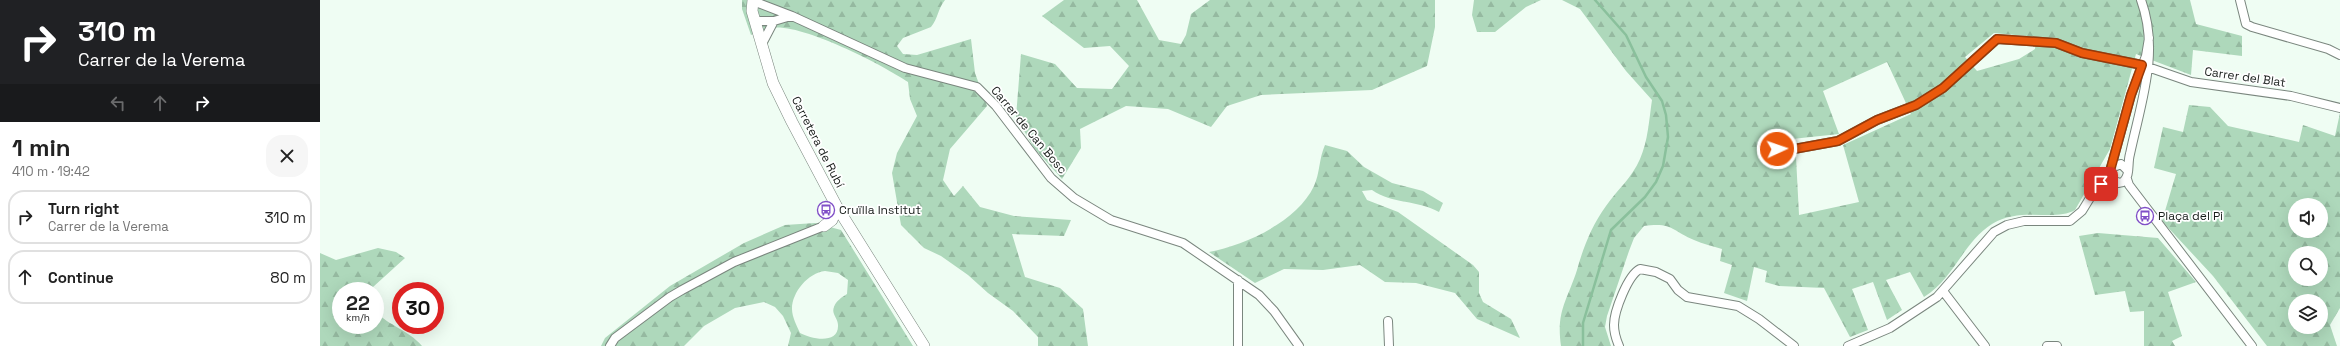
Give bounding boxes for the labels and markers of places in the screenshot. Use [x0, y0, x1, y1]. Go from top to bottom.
pin [2084, 167, 2118, 201]
bus stop icon: Cruïlla Institut [816, 200, 836, 220]
place label: Cruïlla Institut [839, 202, 921, 218]
bus stop icon: Plaça del Pi [2135, 206, 2155, 226]
place label: Plaça del Pi [2158, 208, 2223, 224]

